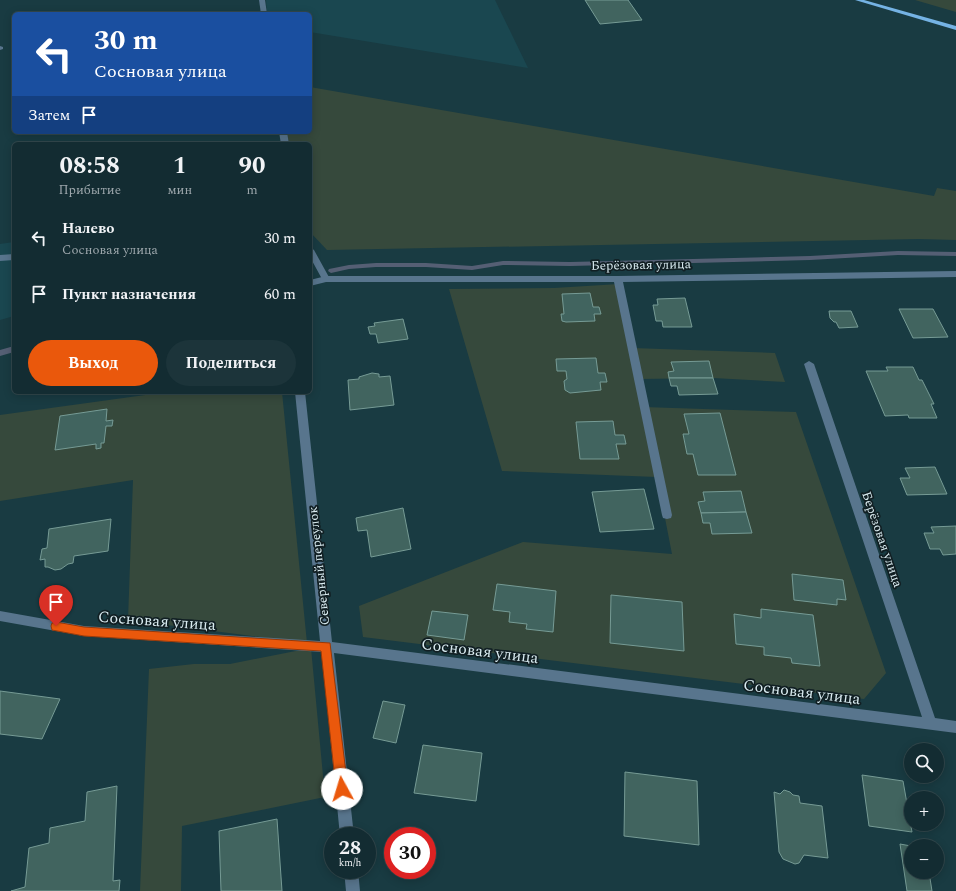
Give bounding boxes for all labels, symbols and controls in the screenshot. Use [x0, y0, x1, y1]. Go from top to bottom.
text: 30 m [94, 19, 158, 62]
icon: left [28, 28, 80, 80]
text: Сосновая улица [94, 58, 227, 85]
text: Затем [28, 104, 70, 127]
icon: arrive [78, 104, 100, 126]
text: 08:58 [60, 148, 120, 184]
text: 1 [173, 148, 186, 184]
text: 90 [239, 148, 266, 184]
text: Прибытие [58, 180, 121, 200]
text: мин [167, 180, 192, 200]
text: m [246, 180, 258, 200]
text: Налево [62, 217, 115, 240]
icon: left [28, 227, 50, 249]
text: 30 m [264, 227, 296, 250]
text: Сосновая улица [62, 240, 158, 260]
street label: Берёзовая улица [591, 254, 692, 276]
icon: arrive [28, 283, 50, 305]
text: Пункт назначения [62, 283, 196, 306]
text: 60 m [264, 283, 296, 306]
button: Выход [28, 340, 158, 386]
button: Поделиться [166, 340, 296, 386]
street label: Берёзовая улица [856, 489, 908, 590]
street label: Северный переулок [303, 506, 335, 626]
pin [39, 585, 73, 626]
icon: arrive [45, 591, 67, 613]
street label: Сосновая улица [97, 605, 217, 637]
street label: Сосновая улица [420, 632, 540, 670]
street label: Сосновая улица [742, 673, 862, 711]
map controls [904, 743, 944, 879]
button: search [904, 743, 944, 783]
position arrow [321, 768, 363, 810]
button: + [904, 791, 944, 831]
speed limit sign: 30 [384, 827, 436, 879]
text: 28 [339, 833, 361, 863]
button: − [904, 839, 944, 879]
text: km/h [339, 855, 361, 871]

